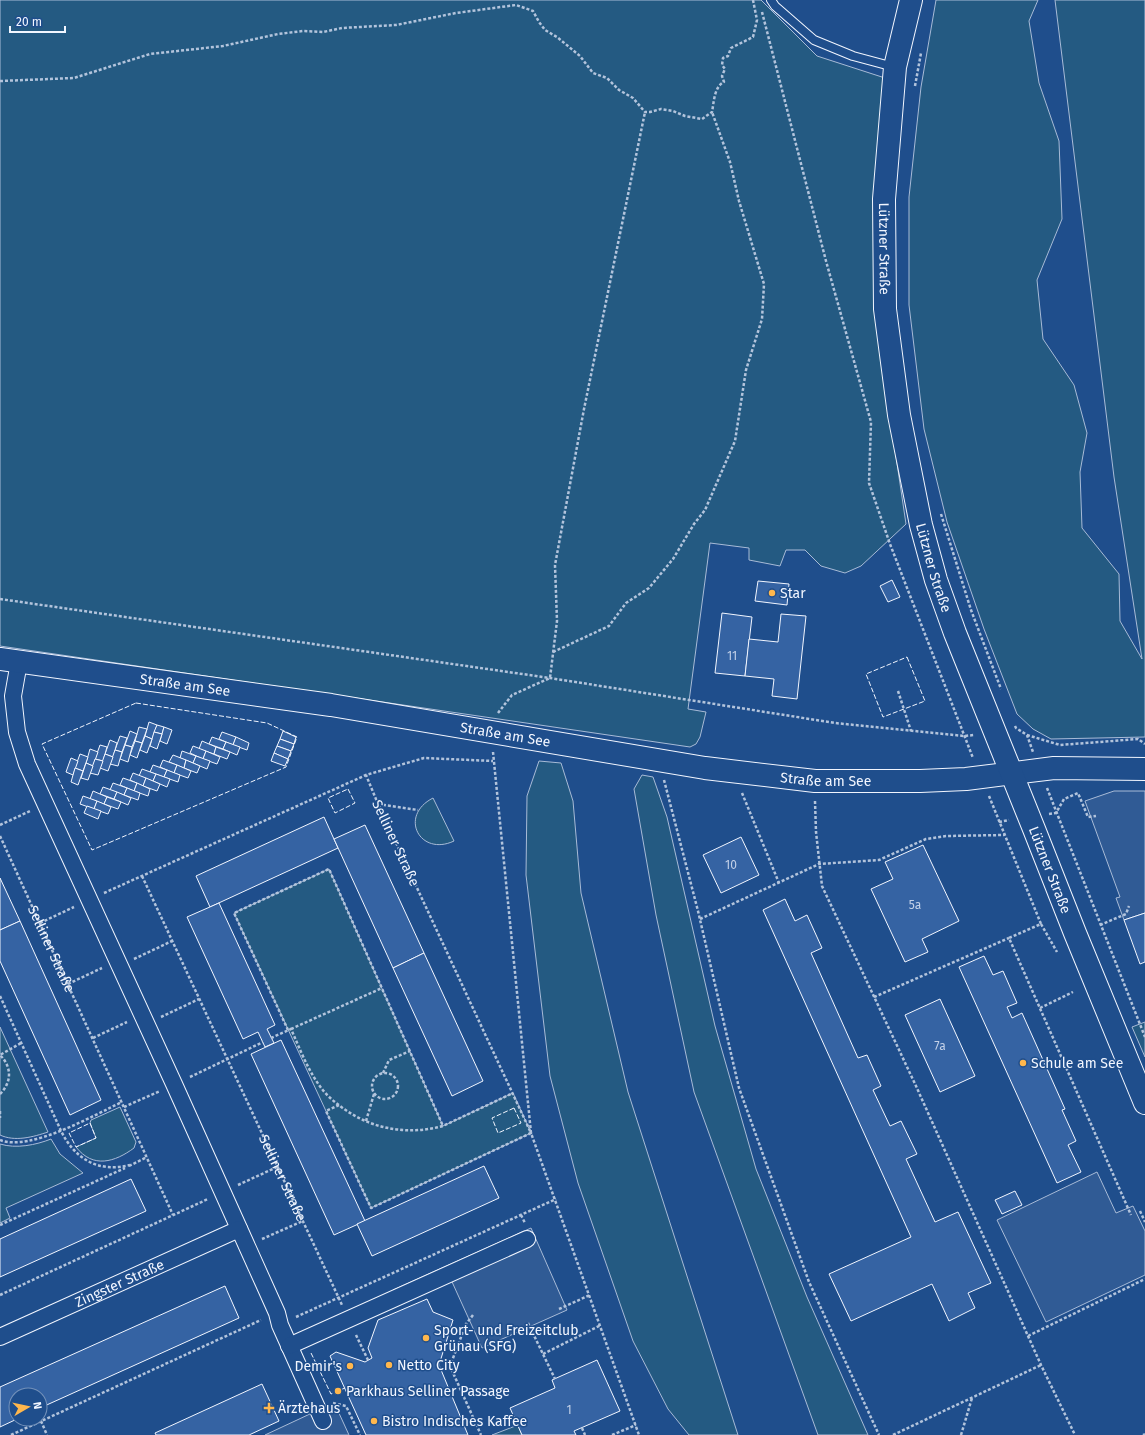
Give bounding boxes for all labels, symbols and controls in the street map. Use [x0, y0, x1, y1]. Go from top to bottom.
scale bar [10, 8, 65, 34]
text: 20 m [16, 15, 42, 29]
street label: Lützner Straße [875, 202, 893, 295]
street label: Lützner Straße [912, 521, 955, 615]
place label: Star [780, 585, 806, 602]
marker: Star [767, 588, 777, 598]
house number: 11 [727, 649, 737, 663]
street label: Straße am See [139, 671, 231, 700]
street label: Straße am See [459, 719, 552, 751]
street label: Straße am See [779, 769, 871, 790]
street label: Selliner Straße [368, 797, 423, 889]
street label: Lützner Straße [1025, 824, 1074, 916]
house number: 10 [725, 858, 737, 872]
house number: 5a [909, 898, 921, 912]
street label: Selliner Straße [24, 903, 78, 995]
house number: 7a [934, 1039, 946, 1053]
place label: Schule am See [1031, 1055, 1123, 1072]
marker: Schule am See [1018, 1058, 1028, 1068]
street label: Selliner Straße [255, 1132, 310, 1224]
street label: Zingster Straße [72, 1256, 167, 1311]
place label: Sport- und Freizeitclub Grünau (SFG) [434, 1322, 578, 1355]
marker: Sport- und Freizeitclub Grünau (SFG) [421, 1333, 431, 1343]
place label: Netto City [397, 1357, 460, 1374]
place label: Demir's [294, 1358, 342, 1375]
marker: Netto City [384, 1360, 394, 1370]
marker: Demir's [345, 1361, 355, 1371]
place label: Parkhaus Selliner Passage [346, 1383, 510, 1400]
marker: Parkhaus Selliner Passage [333, 1386, 343, 1396]
north arrow [8, 1387, 48, 1427]
place label: Ärztehaus [278, 1400, 341, 1417]
text: N [30, 1401, 44, 1410]
marker: Ärztehaus [263, 1402, 275, 1414]
house number: 1 [566, 1403, 572, 1417]
place label: Bistro Indisches Kaffee [382, 1413, 527, 1430]
marker: Bistro Indisches Kaffee [369, 1416, 379, 1426]

